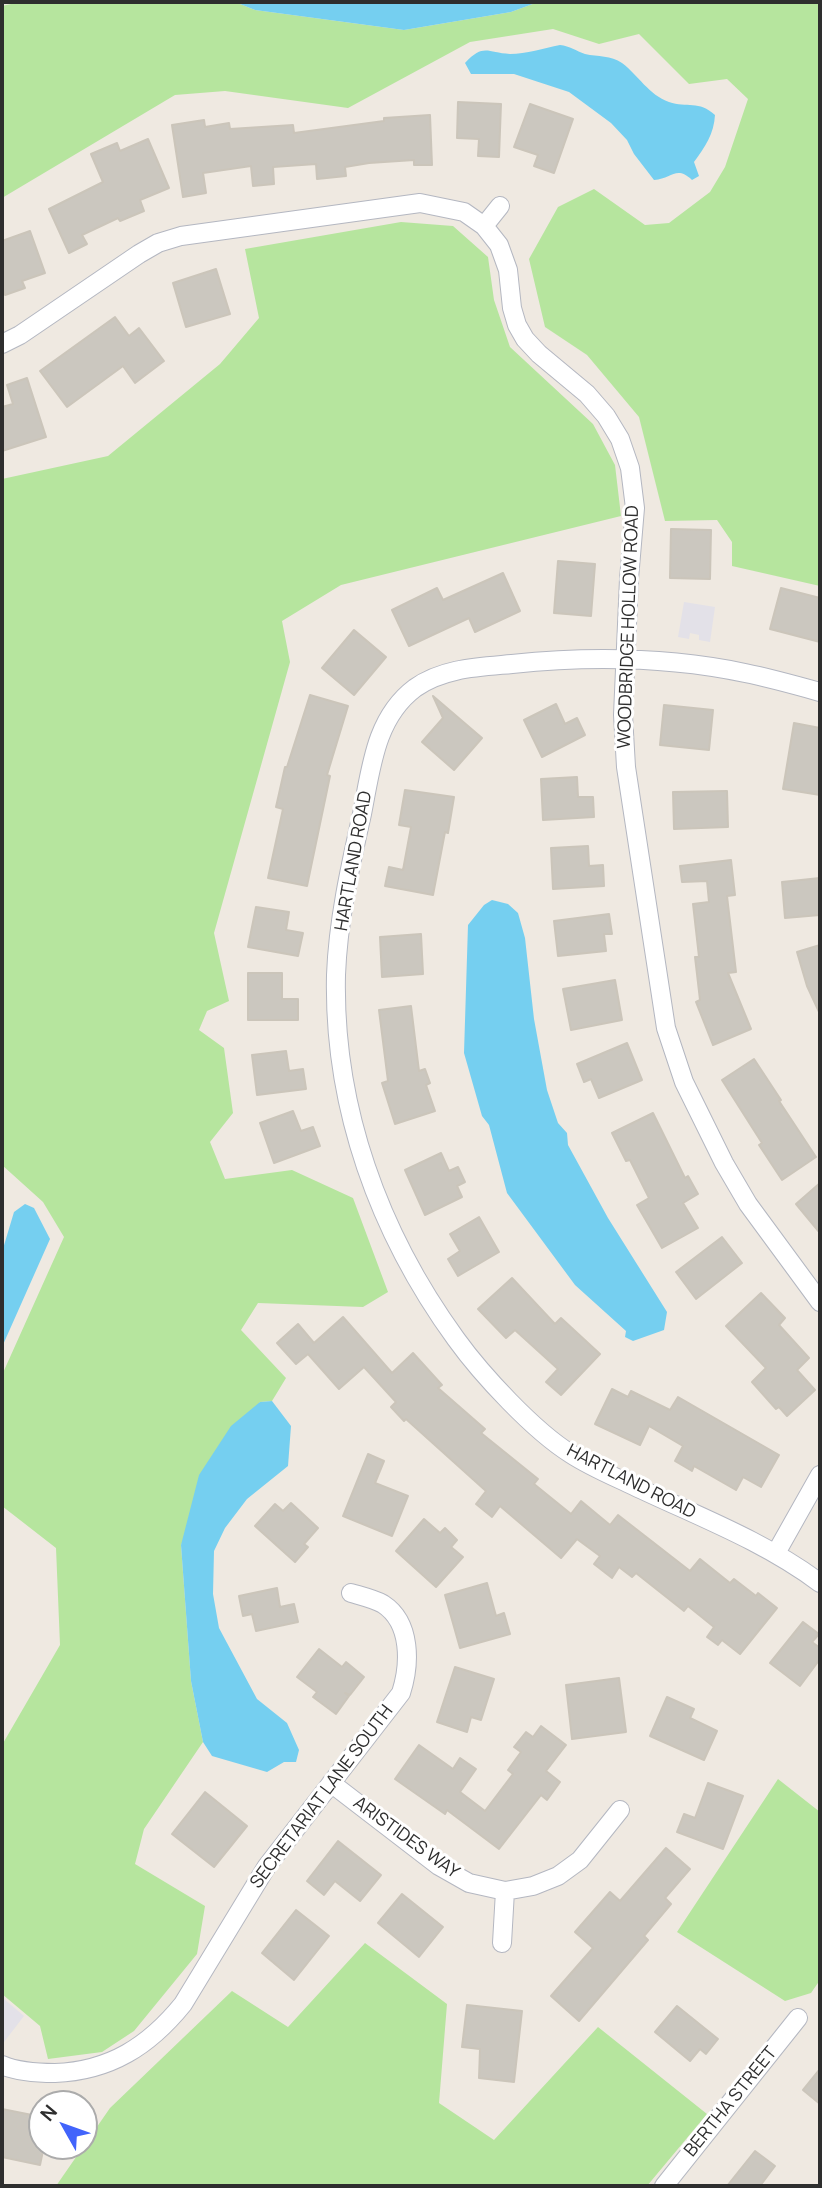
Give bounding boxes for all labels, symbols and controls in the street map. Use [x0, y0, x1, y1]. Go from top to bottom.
street label: WOODBRIDGE HOLLOW ROAD [614, 505, 644, 749]
street label: HARTLAND ROAD [331, 789, 377, 933]
street label: HARTLAND ROAD [563, 1440, 699, 1524]
street label: SECRETARIAT LANE SOUTH [246, 1701, 398, 1893]
street label: ARISTIDES WAY [349, 1792, 463, 1884]
street label: BERTHA STREET [680, 2043, 782, 2161]
north arrow [28, 2090, 98, 2160]
text: N [34, 2099, 63, 2126]

